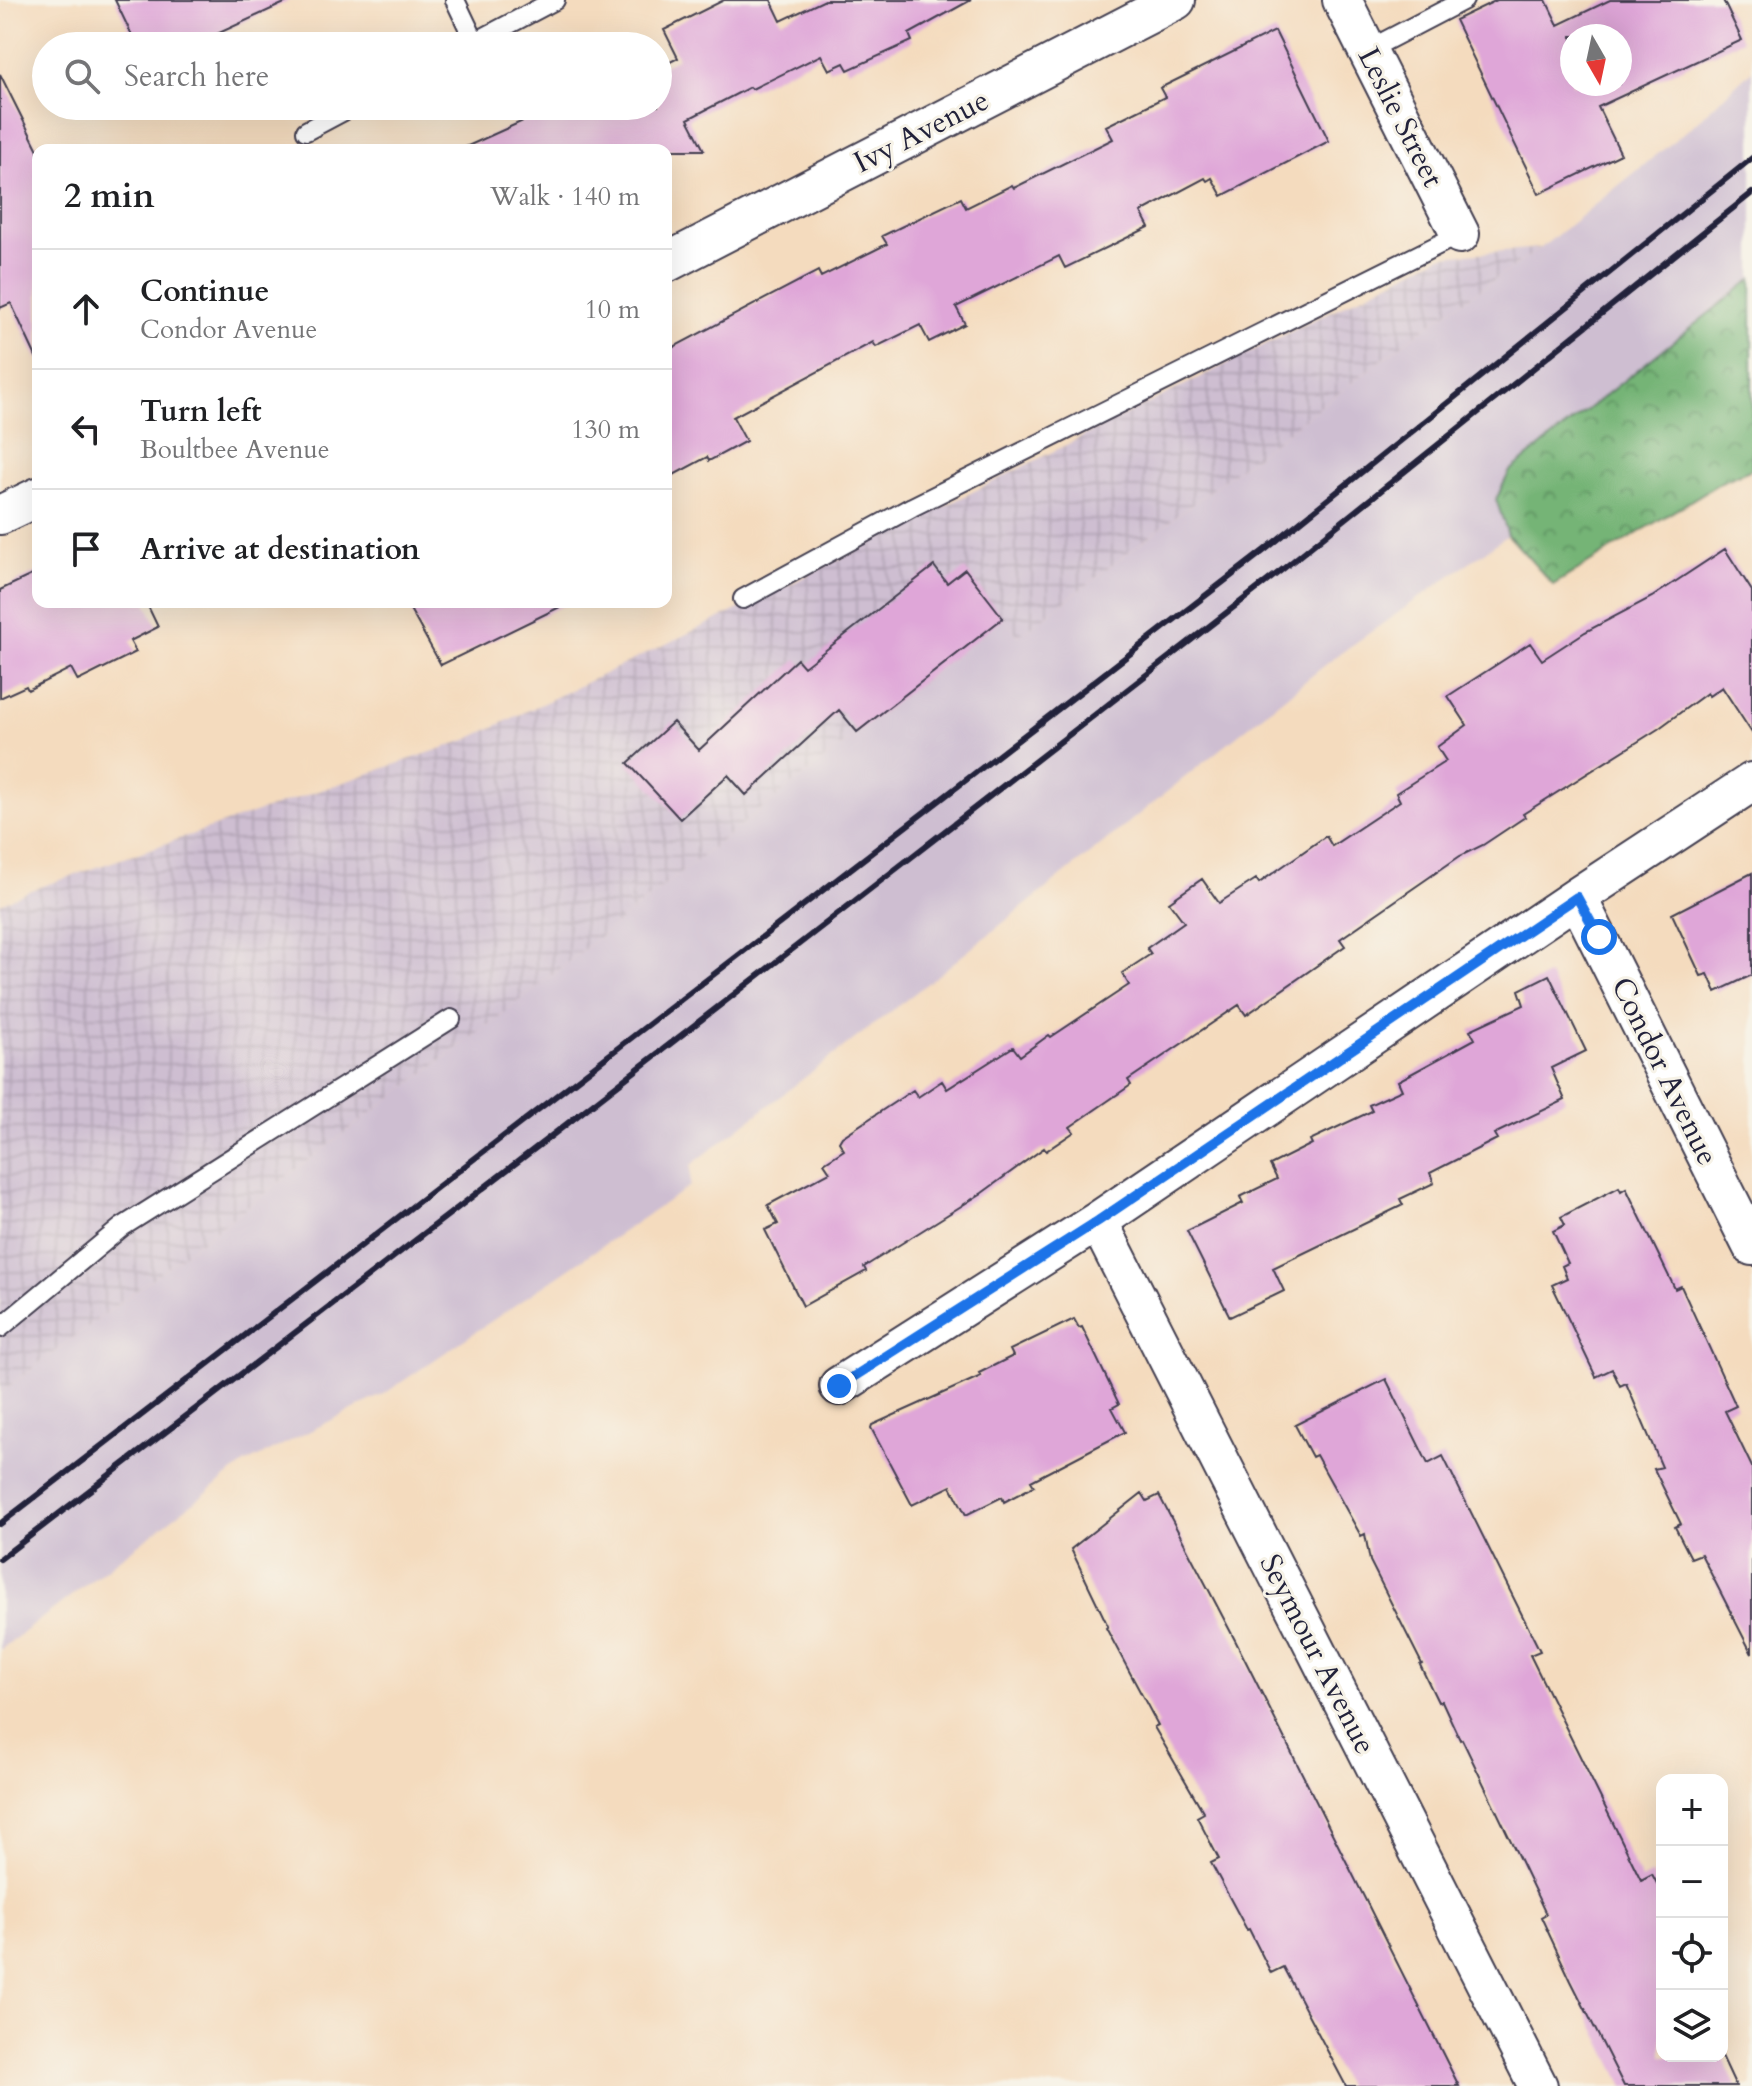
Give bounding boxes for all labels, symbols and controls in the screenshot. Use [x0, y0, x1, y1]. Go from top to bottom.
north arrow [1560, 24, 1632, 96]
search box [32, 32, 672, 120]
street label: Leslie Street [1348, 40, 1453, 195]
icon: search [60, 54, 104, 98]
text: Search here [124, 56, 269, 97]
street label: Ivy Avenue [847, 80, 996, 183]
text: 2 min [64, 173, 155, 219]
text: Walk · 140 m [490, 179, 640, 214]
text: Continue [140, 271, 269, 312]
icon: ahead [64, 287, 108, 331]
text: 10 m [584, 292, 640, 327]
text: Condor Avenue [140, 312, 317, 347]
text: Turn left [140, 391, 262, 432]
icon: left [64, 407, 108, 451]
text: 130 m [571, 412, 640, 447]
text: Boultbee Avenue [140, 432, 330, 467]
icon: arrive [64, 527, 108, 571]
text: Arrive at destination [140, 529, 420, 570]
route start [1581, 919, 1617, 955]
street label: Condor Avenue [1601, 970, 1728, 1172]
route end [821, 1368, 857, 1404]
street label: Seymour Avenue [1250, 1547, 1385, 1761]
map controls [1656, 1774, 1728, 2062]
button: + [1656, 1774, 1728, 1846]
button: − [1656, 1846, 1728, 1918]
button: locate [1656, 1918, 1728, 1990]
button: layers [1656, 1990, 1728, 2062]

